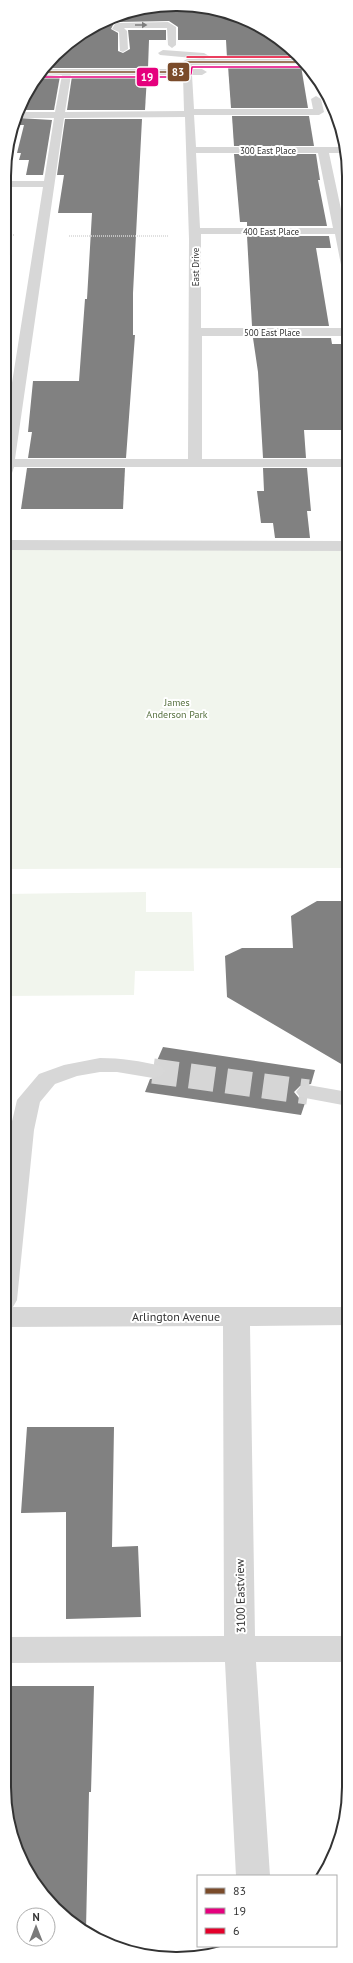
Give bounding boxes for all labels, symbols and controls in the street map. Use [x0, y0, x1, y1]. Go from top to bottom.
one-way arrow [135, 22, 148, 28]
line badge: 83 [167, 62, 190, 82]
text: 83 [172, 65, 184, 79]
line badge: 19 [136, 67, 159, 87]
text: 19 [141, 70, 153, 84]
street label: 300 East Place [240, 145, 297, 156]
street label: 400 East Place [243, 226, 300, 237]
street label: East Drive [190, 247, 201, 286]
street label: 500 East Place [244, 327, 301, 338]
park label: James Anderson Park [146, 696, 208, 721]
street label: Arlington Avenue [132, 1309, 220, 1324]
street label: 3100 Eastview [232, 1558, 248, 1633]
legend [197, 1875, 337, 1947]
text: 83 [233, 1883, 246, 1898]
text: 19 [233, 1903, 246, 1918]
north arrow [16, 1907, 56, 1947]
text: N [32, 1910, 40, 1924]
text: 6 [233, 1923, 240, 1938]

